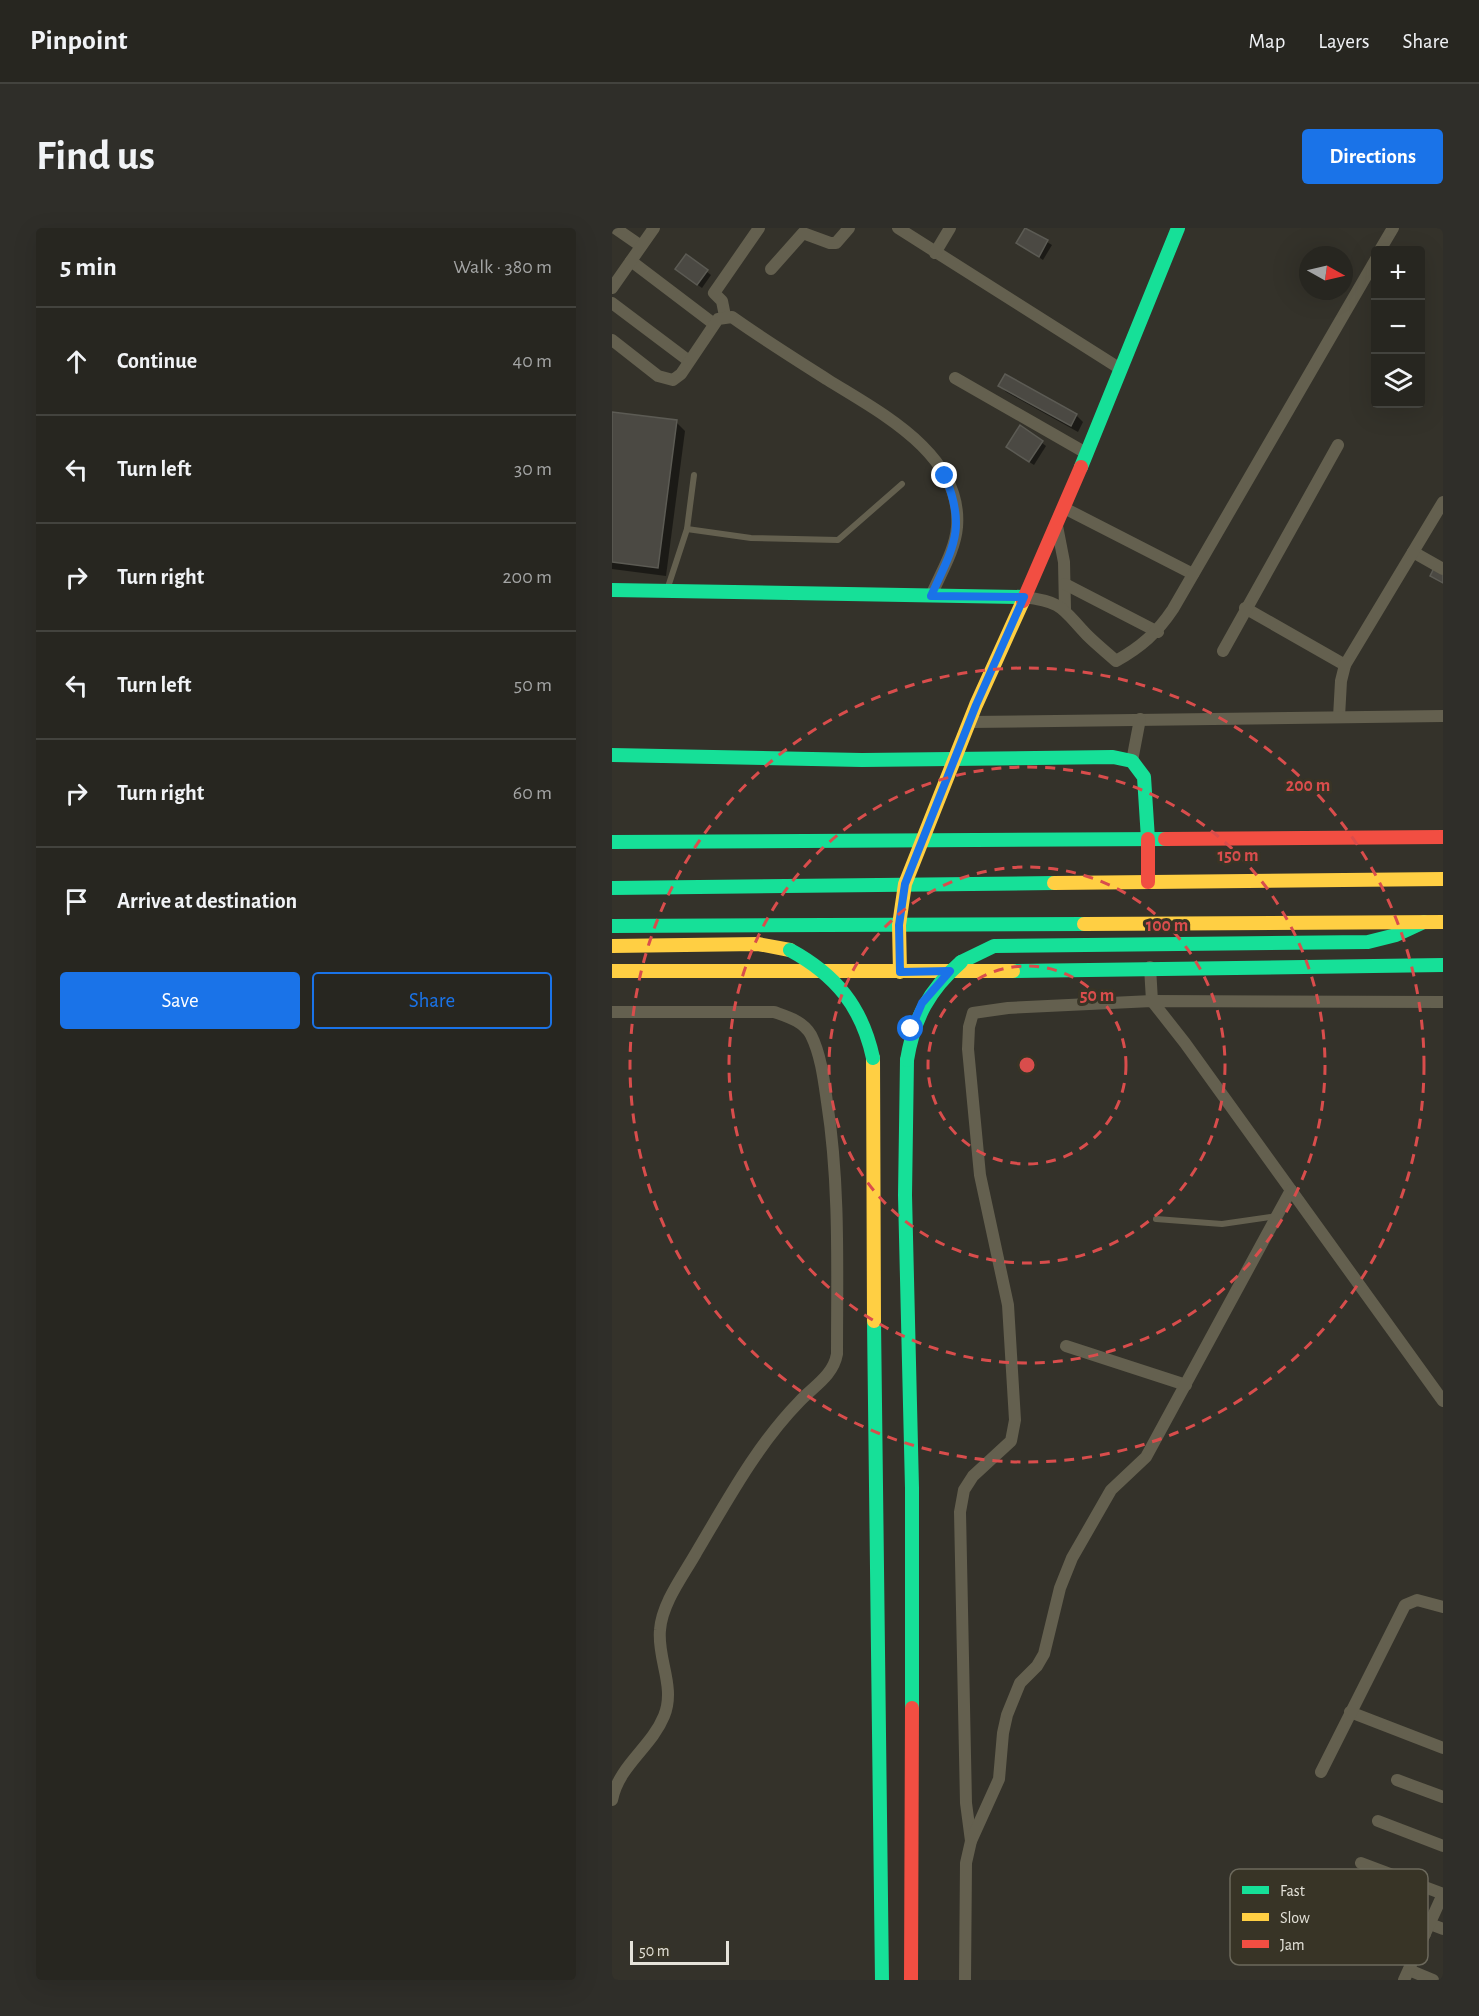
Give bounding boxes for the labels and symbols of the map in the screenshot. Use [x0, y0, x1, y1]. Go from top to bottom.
north arrow [1299, 246, 1353, 300]
route end [931, 462, 957, 488]
text: 200 m [1286, 777, 1330, 795]
text: 150 m [1218, 847, 1258, 865]
text: 100 m [1146, 917, 1188, 935]
text: 50 m [1080, 987, 1114, 1005]
route start [897, 1015, 923, 1041]
centre of rings [1017, 1055, 1037, 1075]
legend [1230, 1869, 1428, 1965]
text: Fast [1280, 1883, 1305, 1899]
text: Slow [1280, 1910, 1310, 1926]
text: Jam [1280, 1937, 1305, 1953]
scale bar [630, 1938, 729, 1966]

